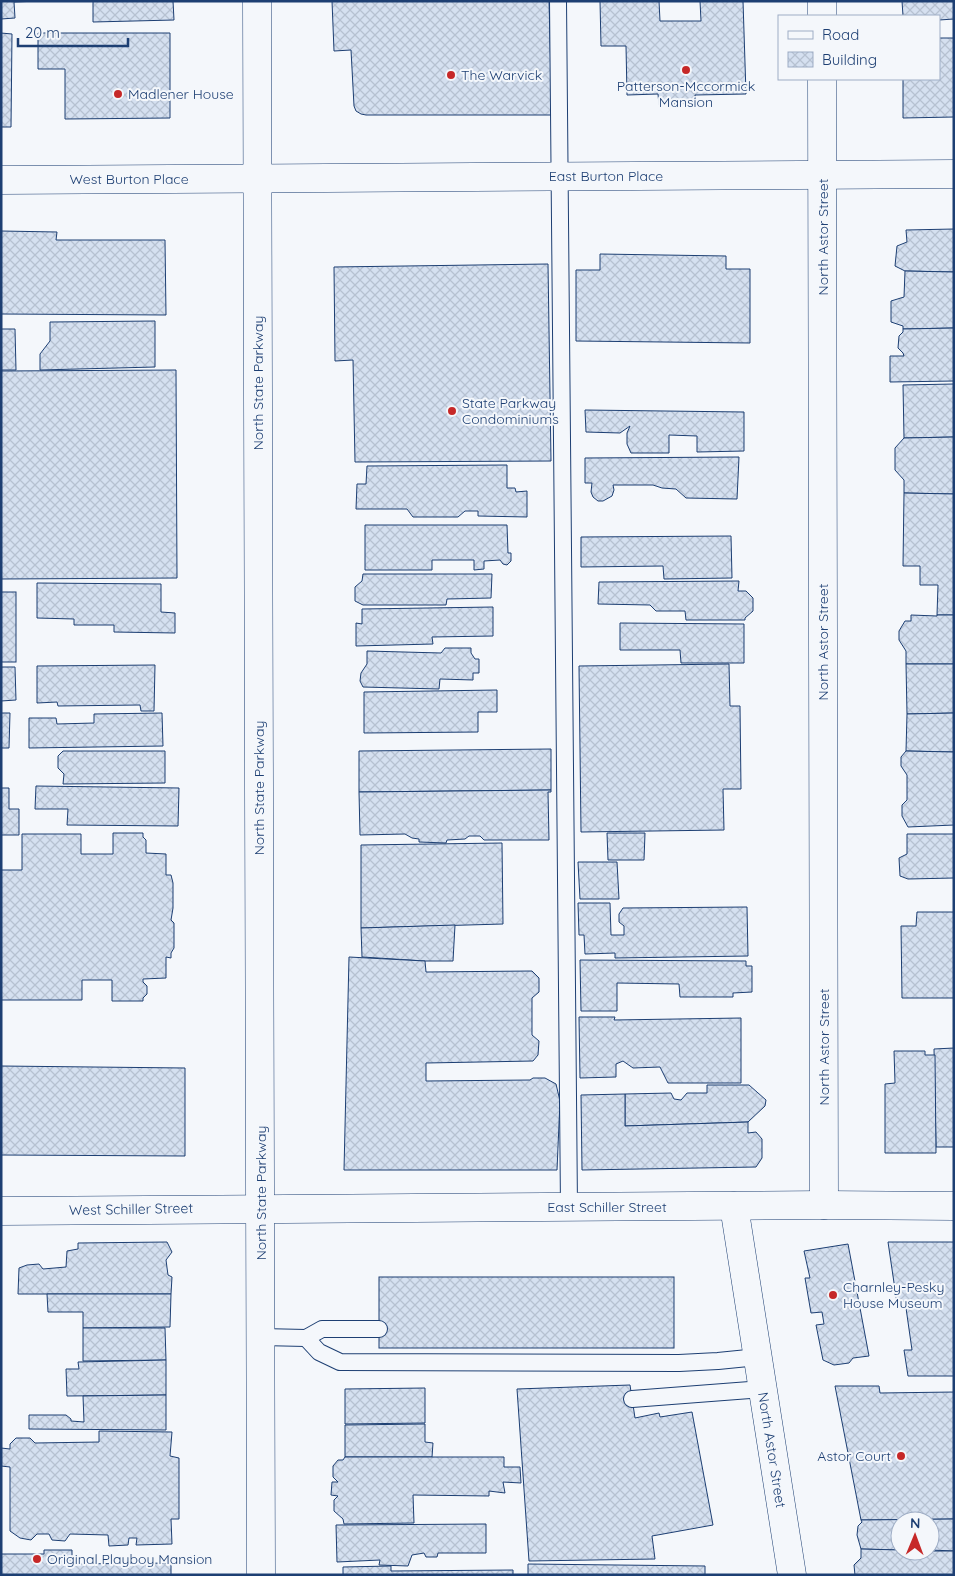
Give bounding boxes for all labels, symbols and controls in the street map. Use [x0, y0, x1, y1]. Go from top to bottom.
scale bar [18, 15, 128, 47]
legend [778, 15, 940, 80]
text: 20 m [25, 23, 60, 42]
text: Road [822, 25, 859, 44]
text: Building [822, 50, 877, 69]
marker: Patterson-Mccormick Mansion [680, 64, 692, 76]
place label: The Warvick [461, 66, 542, 84]
marker: The Warvick [445, 69, 457, 81]
place label: Patterson-Mccormick Mansion [617, 77, 755, 111]
place label: Madlener House [128, 85, 234, 103]
marker: Madlener House [112, 88, 124, 100]
street label: East Burton Place [549, 167, 663, 185]
street label: West Burton Place [69, 170, 189, 188]
street label: North Astor Street [814, 178, 832, 295]
street label: North State Parkway [249, 316, 267, 450]
place label: State Parkway Condominiums [462, 394, 559, 428]
marker: State Parkway Condominiums [446, 405, 458, 417]
street label: North Astor Street [814, 583, 832, 700]
street label: North State Parkway [250, 721, 268, 855]
street label: North Astor Street [815, 988, 833, 1105]
street label: North State Parkway [252, 1126, 270, 1260]
street label: East Schiller Street [547, 1198, 667, 1216]
street label: West Schiller Street [69, 1199, 193, 1219]
place label: Charnley-Pesky House Museum [843, 1278, 945, 1312]
marker: Charnley-Pesky House Museum [827, 1289, 839, 1301]
street label: North Astor Street [754, 1391, 790, 1509]
place label: Astor Court [817, 1447, 891, 1465]
marker: Astor Court [895, 1450, 907, 1462]
north arrow [890, 1511, 940, 1561]
text: N [910, 1514, 921, 1532]
place label: Original Playboy Mansion [47, 1550, 212, 1568]
marker: Original Playboy Mansion [31, 1553, 43, 1565]

